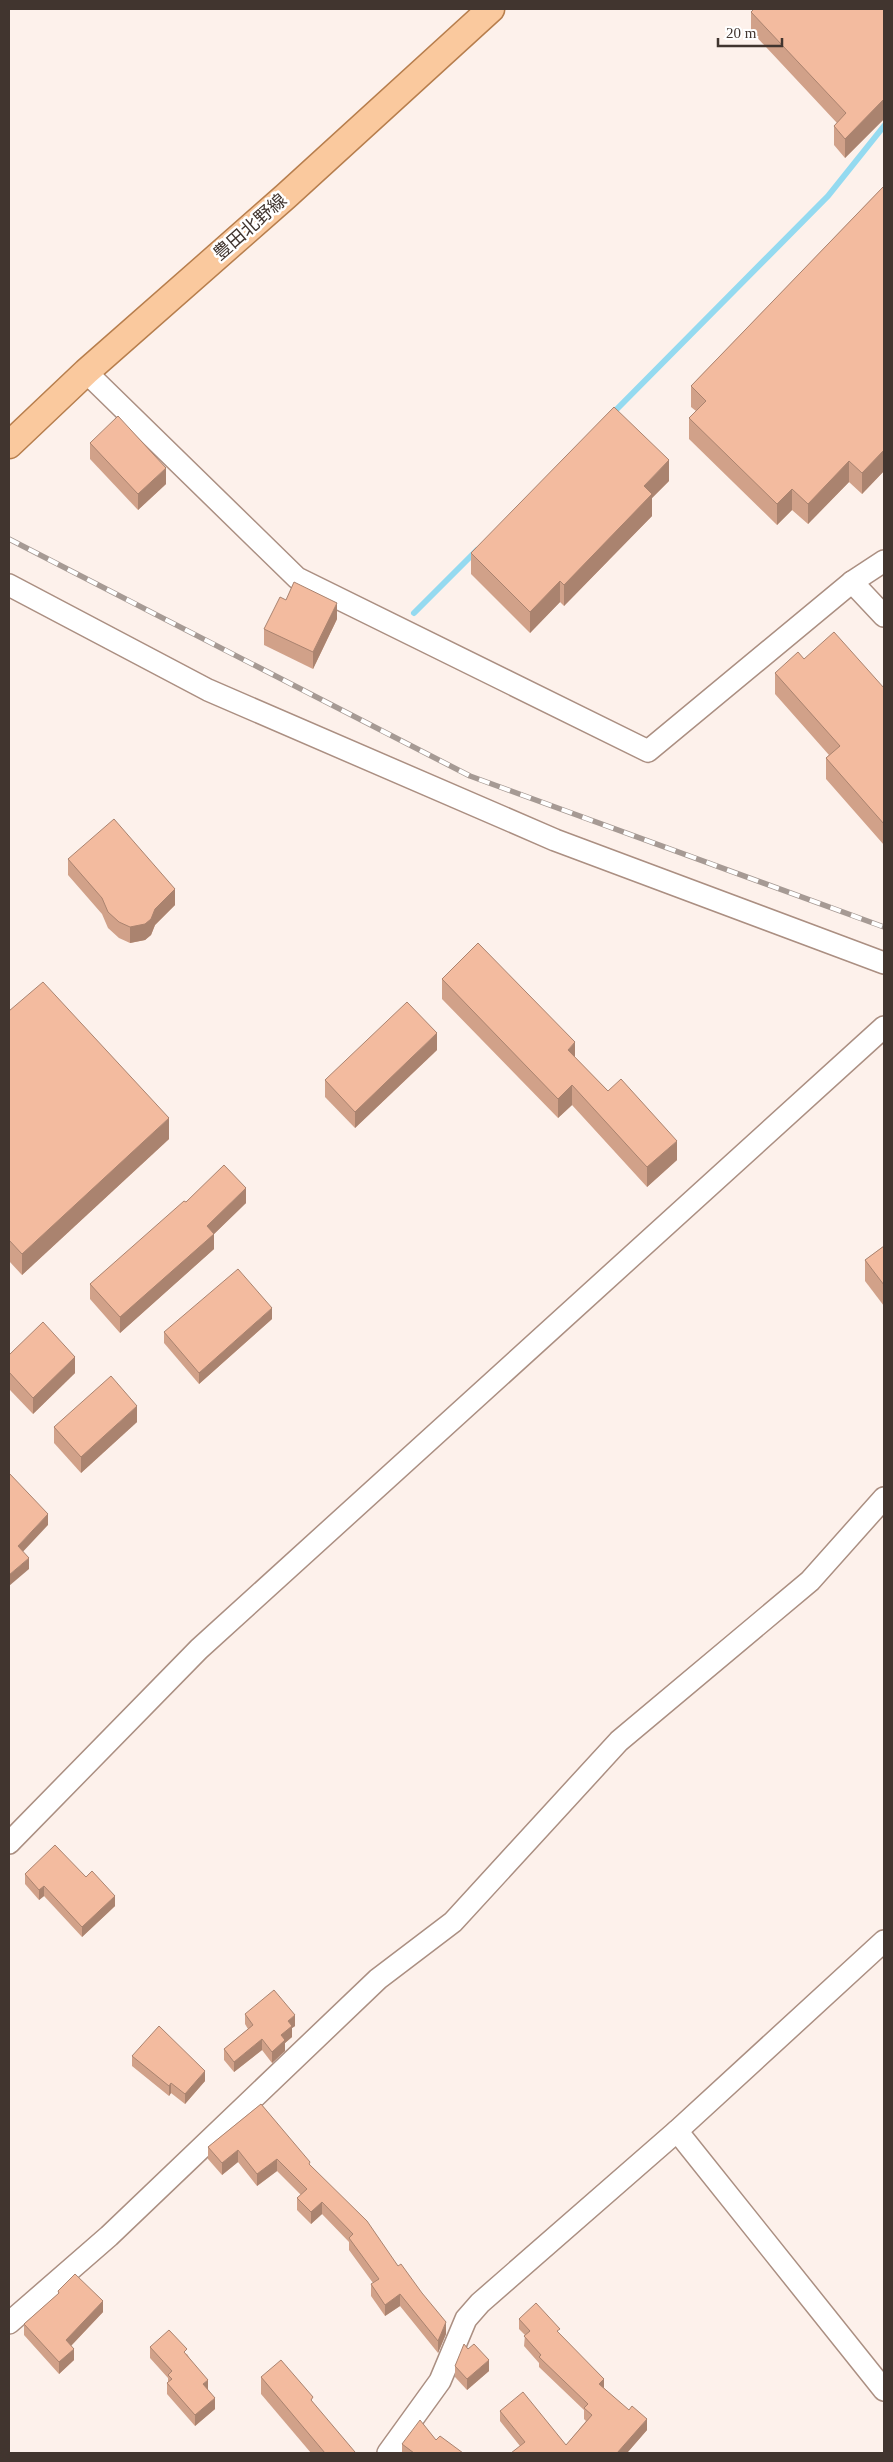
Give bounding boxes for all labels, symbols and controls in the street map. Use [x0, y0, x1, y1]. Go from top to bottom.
scale bar [718, 15, 782, 47]
text: 20 m [726, 25, 757, 41]
street label: 豊田北野線 [209, 190, 291, 264]

